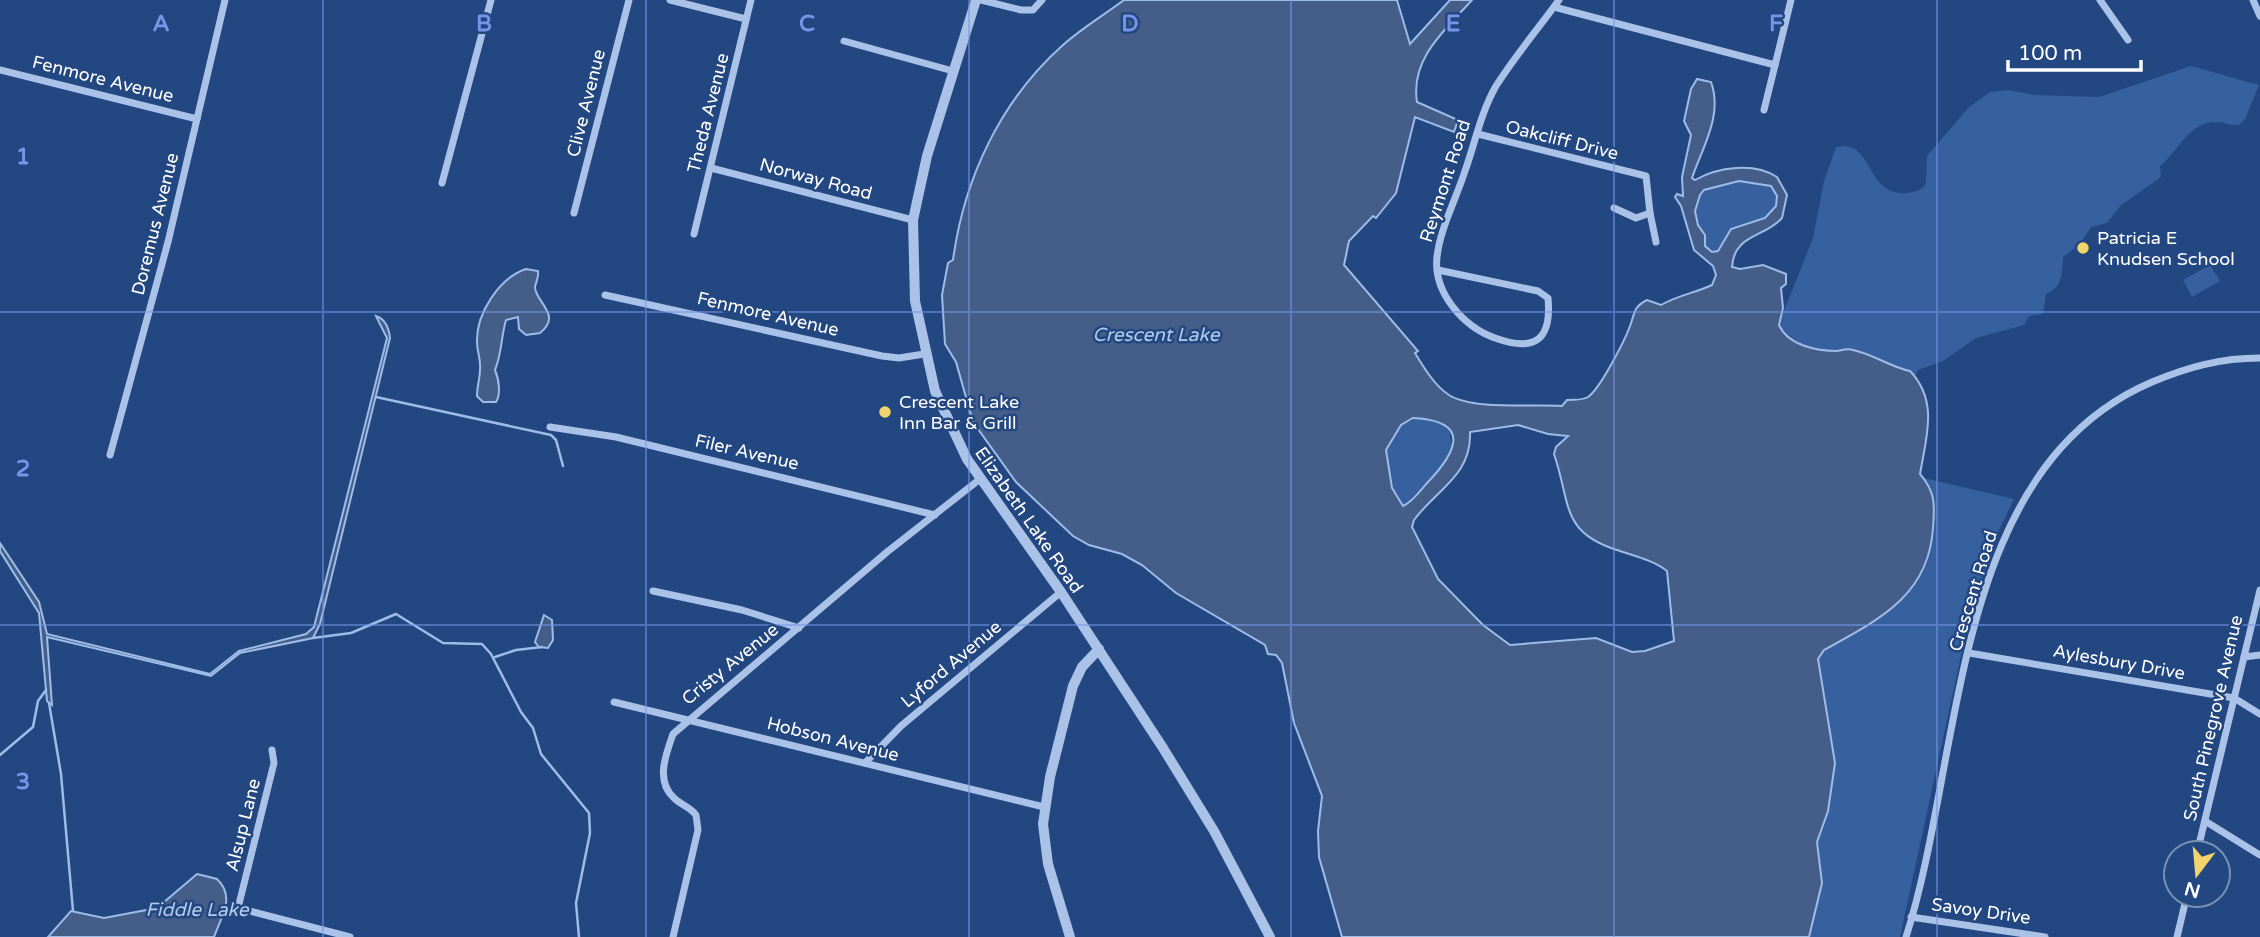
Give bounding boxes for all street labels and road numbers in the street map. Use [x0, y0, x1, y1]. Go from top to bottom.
street label: Clive Avenue [562, 47, 610, 159]
street label: Fenmore Avenue [30, 51, 176, 107]
street label: Theda Avenue [682, 51, 734, 175]
street label: Oakcliff Drive [1503, 115, 1621, 165]
street label: Reymont Road [1415, 117, 1475, 245]
street label: Doremus Avenue [127, 150, 183, 298]
street label: Norway Road [757, 153, 875, 205]
street label: Fenmore Avenue [695, 287, 841, 341]
street label: Filer Avenue [693, 429, 801, 475]
street label: Elizabeth Lake Road [970, 442, 1088, 598]
street label: Crescent Road [1944, 528, 2002, 654]
street label: South Pinegrove Avenue [2179, 613, 2247, 823]
street label: Lyford Avenue [896, 616, 1006, 712]
street label: Cristy Avenue [677, 618, 783, 710]
street label: Aylesbury Drive [2051, 640, 2187, 684]
street label: Hobson Avenue [765, 712, 901, 766]
street label: Alsup Lane [221, 776, 265, 874]
street label: Savoy Drive [1930, 893, 2032, 929]

